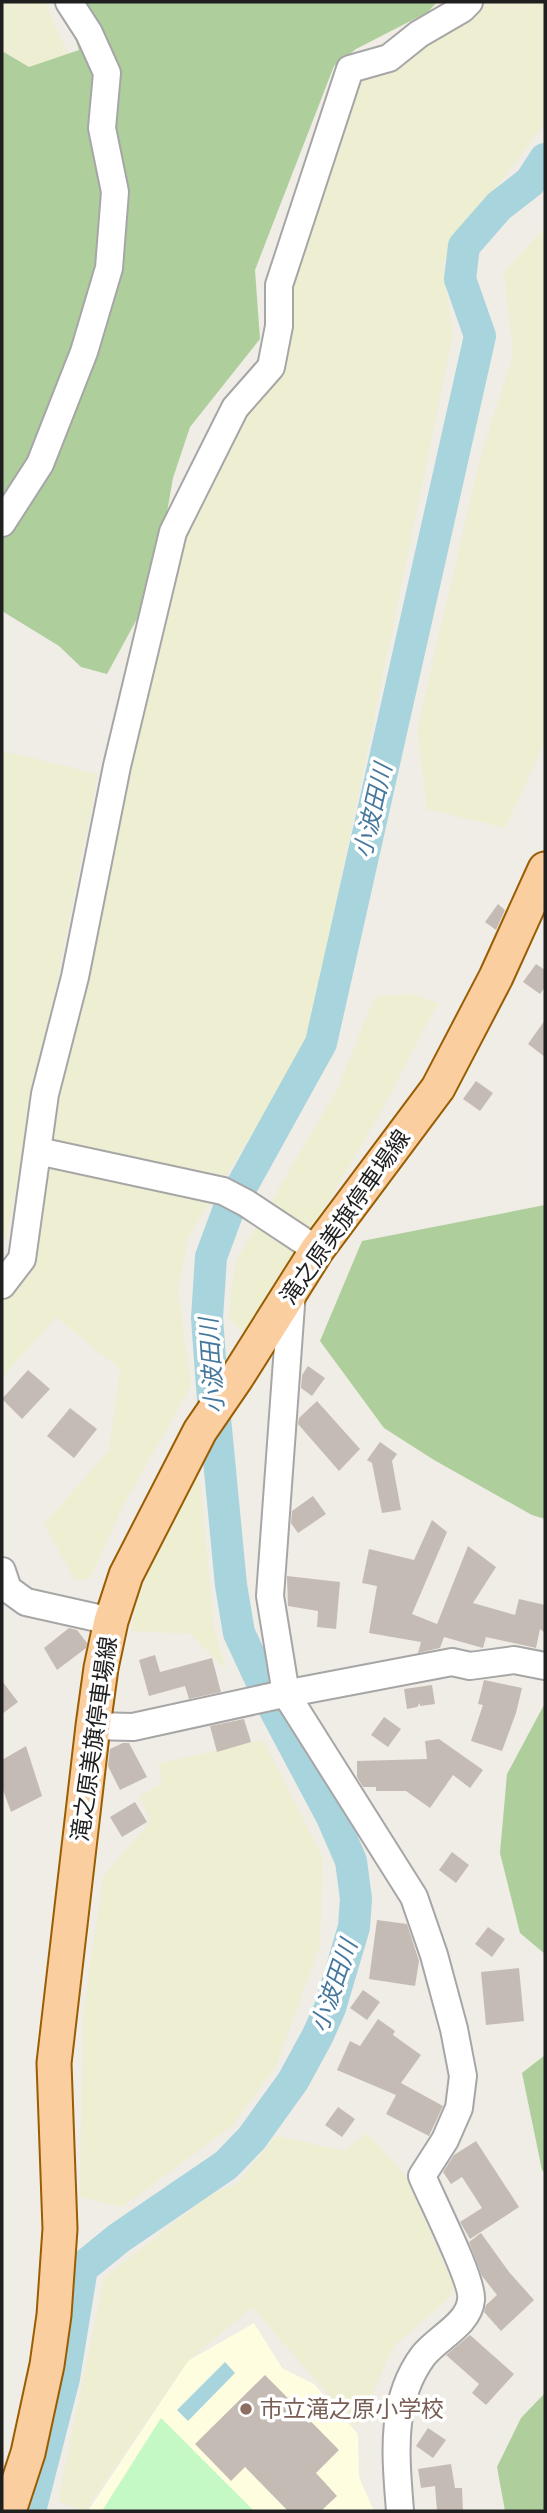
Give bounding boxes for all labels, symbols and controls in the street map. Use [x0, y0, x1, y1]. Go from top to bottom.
water label: 小波田川 [345, 757, 399, 861]
street label: 滝之原美旗停車場線 [272, 1122, 417, 1310]
water label: 小波田川 [190, 1314, 230, 1415]
street label: 滝之原美旗停車場線 [63, 1634, 123, 1844]
water label: 小波田川 [301, 1932, 365, 2036]
place label: 市立滝之原小学校 [260, 2392, 444, 2424]
marker: 市立滝之原小学校 [238, 2401, 254, 2417]

